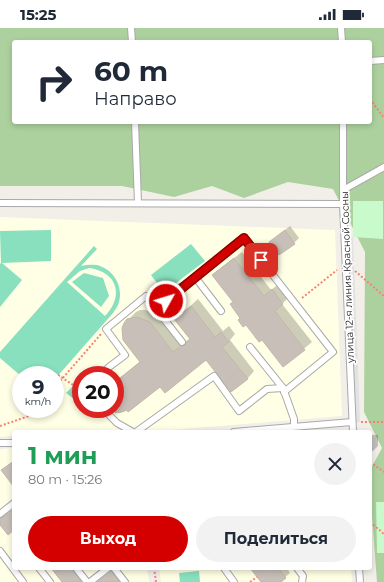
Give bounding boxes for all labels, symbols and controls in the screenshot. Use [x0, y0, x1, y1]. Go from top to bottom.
text: 15:25 [20, 5, 57, 24]
text: 60 m [94, 54, 168, 88]
icon: right [28, 56, 80, 108]
text: Направо [94, 88, 177, 110]
street label: улица 12-я линия Красной Сосны [338, 191, 357, 364]
pin [244, 243, 278, 277]
icon: arrive [250, 249, 272, 271]
position arrow [145, 280, 187, 322]
speed limit sign: 20 [72, 366, 124, 418]
text: 9 [32, 375, 44, 399]
text: km/h [25, 395, 51, 408]
text: 1 мин [28, 441, 97, 470]
button: close [314, 443, 356, 485]
text: 80 m · 15:26 [28, 471, 102, 487]
button: Выход [28, 516, 188, 562]
button: Поделиться [196, 516, 356, 562]

